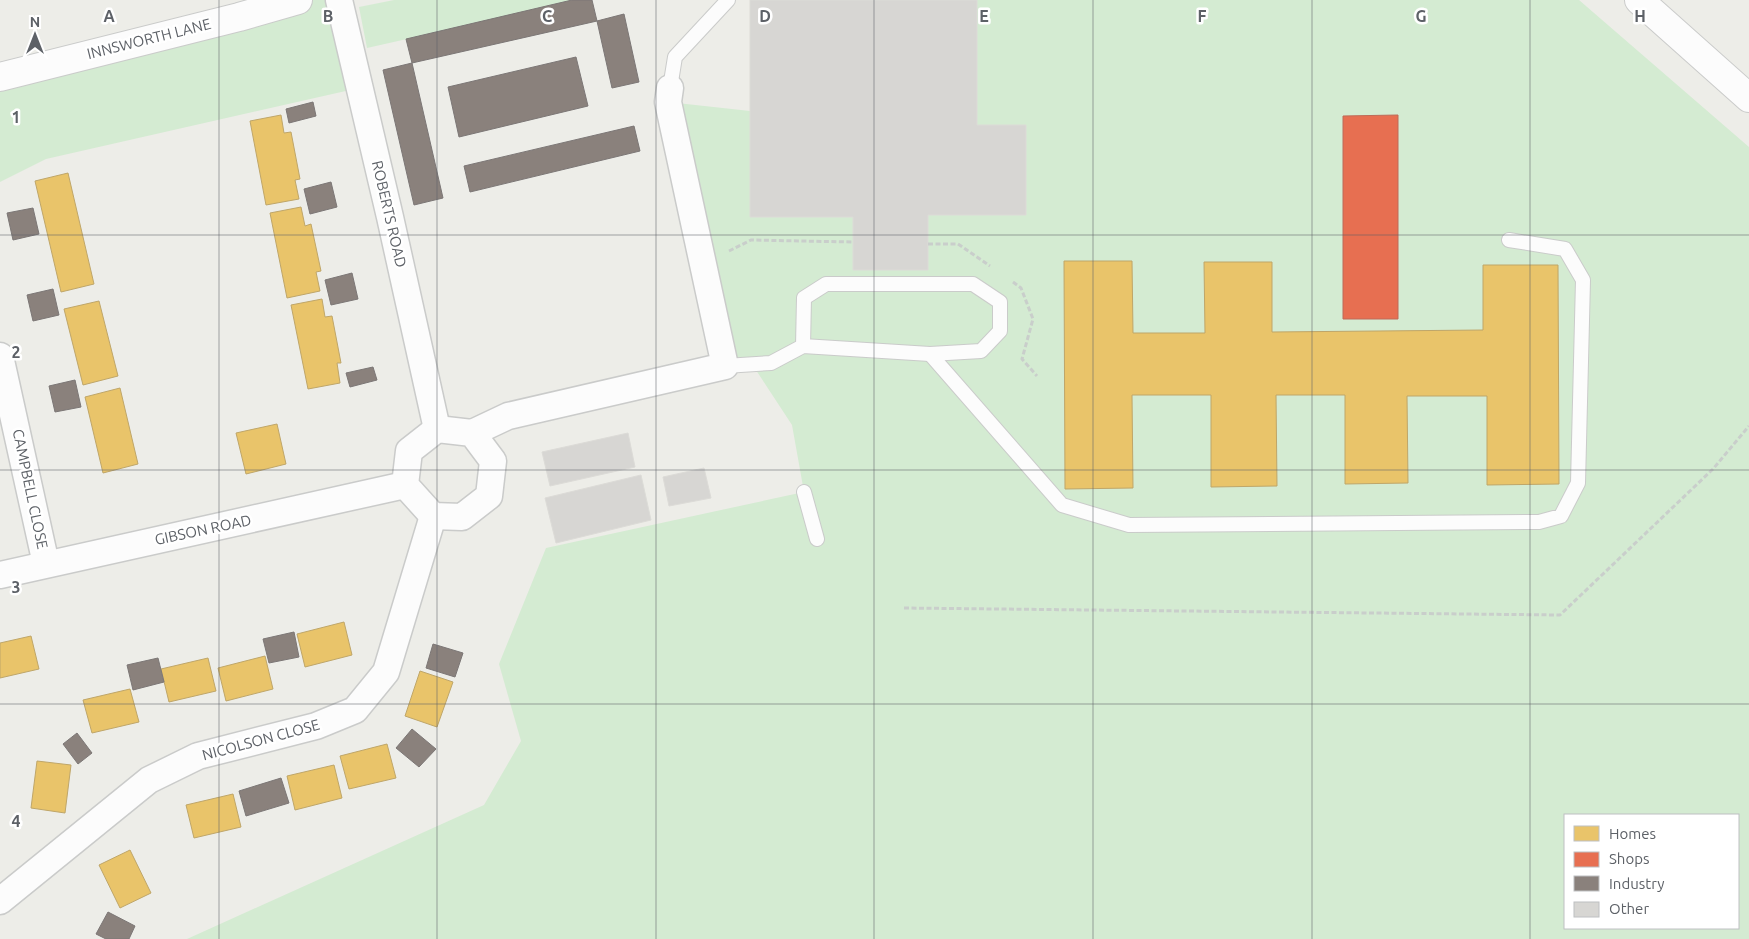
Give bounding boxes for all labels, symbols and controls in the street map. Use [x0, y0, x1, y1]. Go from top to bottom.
text: B [323, 7, 333, 25]
text: C [542, 7, 552, 25]
text: D [759, 7, 771, 25]
text: E [979, 7, 989, 25]
text: F [1198, 7, 1207, 25]
text: G [1415, 7, 1427, 25]
text: H [1634, 7, 1646, 25]
north arrow [10, 10, 60, 60]
text: N [30, 14, 40, 30]
street label: INNSWORTH LANE [85, 15, 213, 63]
text: 1 [11, 108, 21, 126]
street label: ROBERTS ROAD [369, 159, 410, 269]
text: 2 [11, 343, 21, 361]
street label: CAMPBELL CLOSE [9, 427, 52, 550]
street label: GIBSON ROAD [153, 511, 253, 548]
text: 3 [11, 578, 21, 596]
street label: NICOLSON CLOSE [200, 716, 322, 763]
text: 4 [11, 812, 21, 830]
legend [1564, 814, 1739, 929]
text: Homes [1609, 825, 1656, 842]
text: Shops [1609, 850, 1650, 867]
text: Industry [1609, 875, 1664, 892]
text: Other [1609, 900, 1649, 917]

